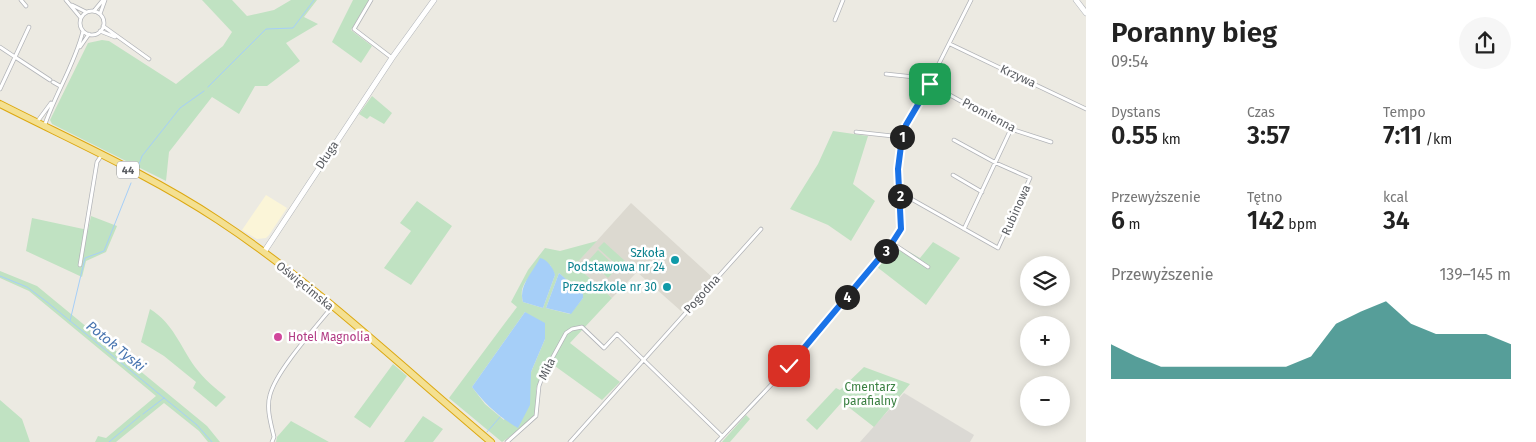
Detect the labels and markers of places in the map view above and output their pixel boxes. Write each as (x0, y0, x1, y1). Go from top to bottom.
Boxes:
pin (909, 63, 951, 105)
pin: 1 (890, 124, 914, 150)
pin: 2 (888, 184, 912, 208)
pin: 3 (874, 238, 898, 264)
place label: Szkoła Podstawowa nr 24 (567, 246, 666, 274)
marker: Szkoła Podstawowa nr 24 (669, 254, 681, 266)
place label: Przedszkole nr 30 (562, 280, 657, 294)
marker: Przedszkole nr 30 (661, 281, 673, 293)
pin: 4 (834, 284, 860, 310)
place label: Hotel Magnolia (288, 330, 370, 344)
marker: Hotel Magnolia (272, 331, 284, 343)
pin (768, 345, 810, 387)

